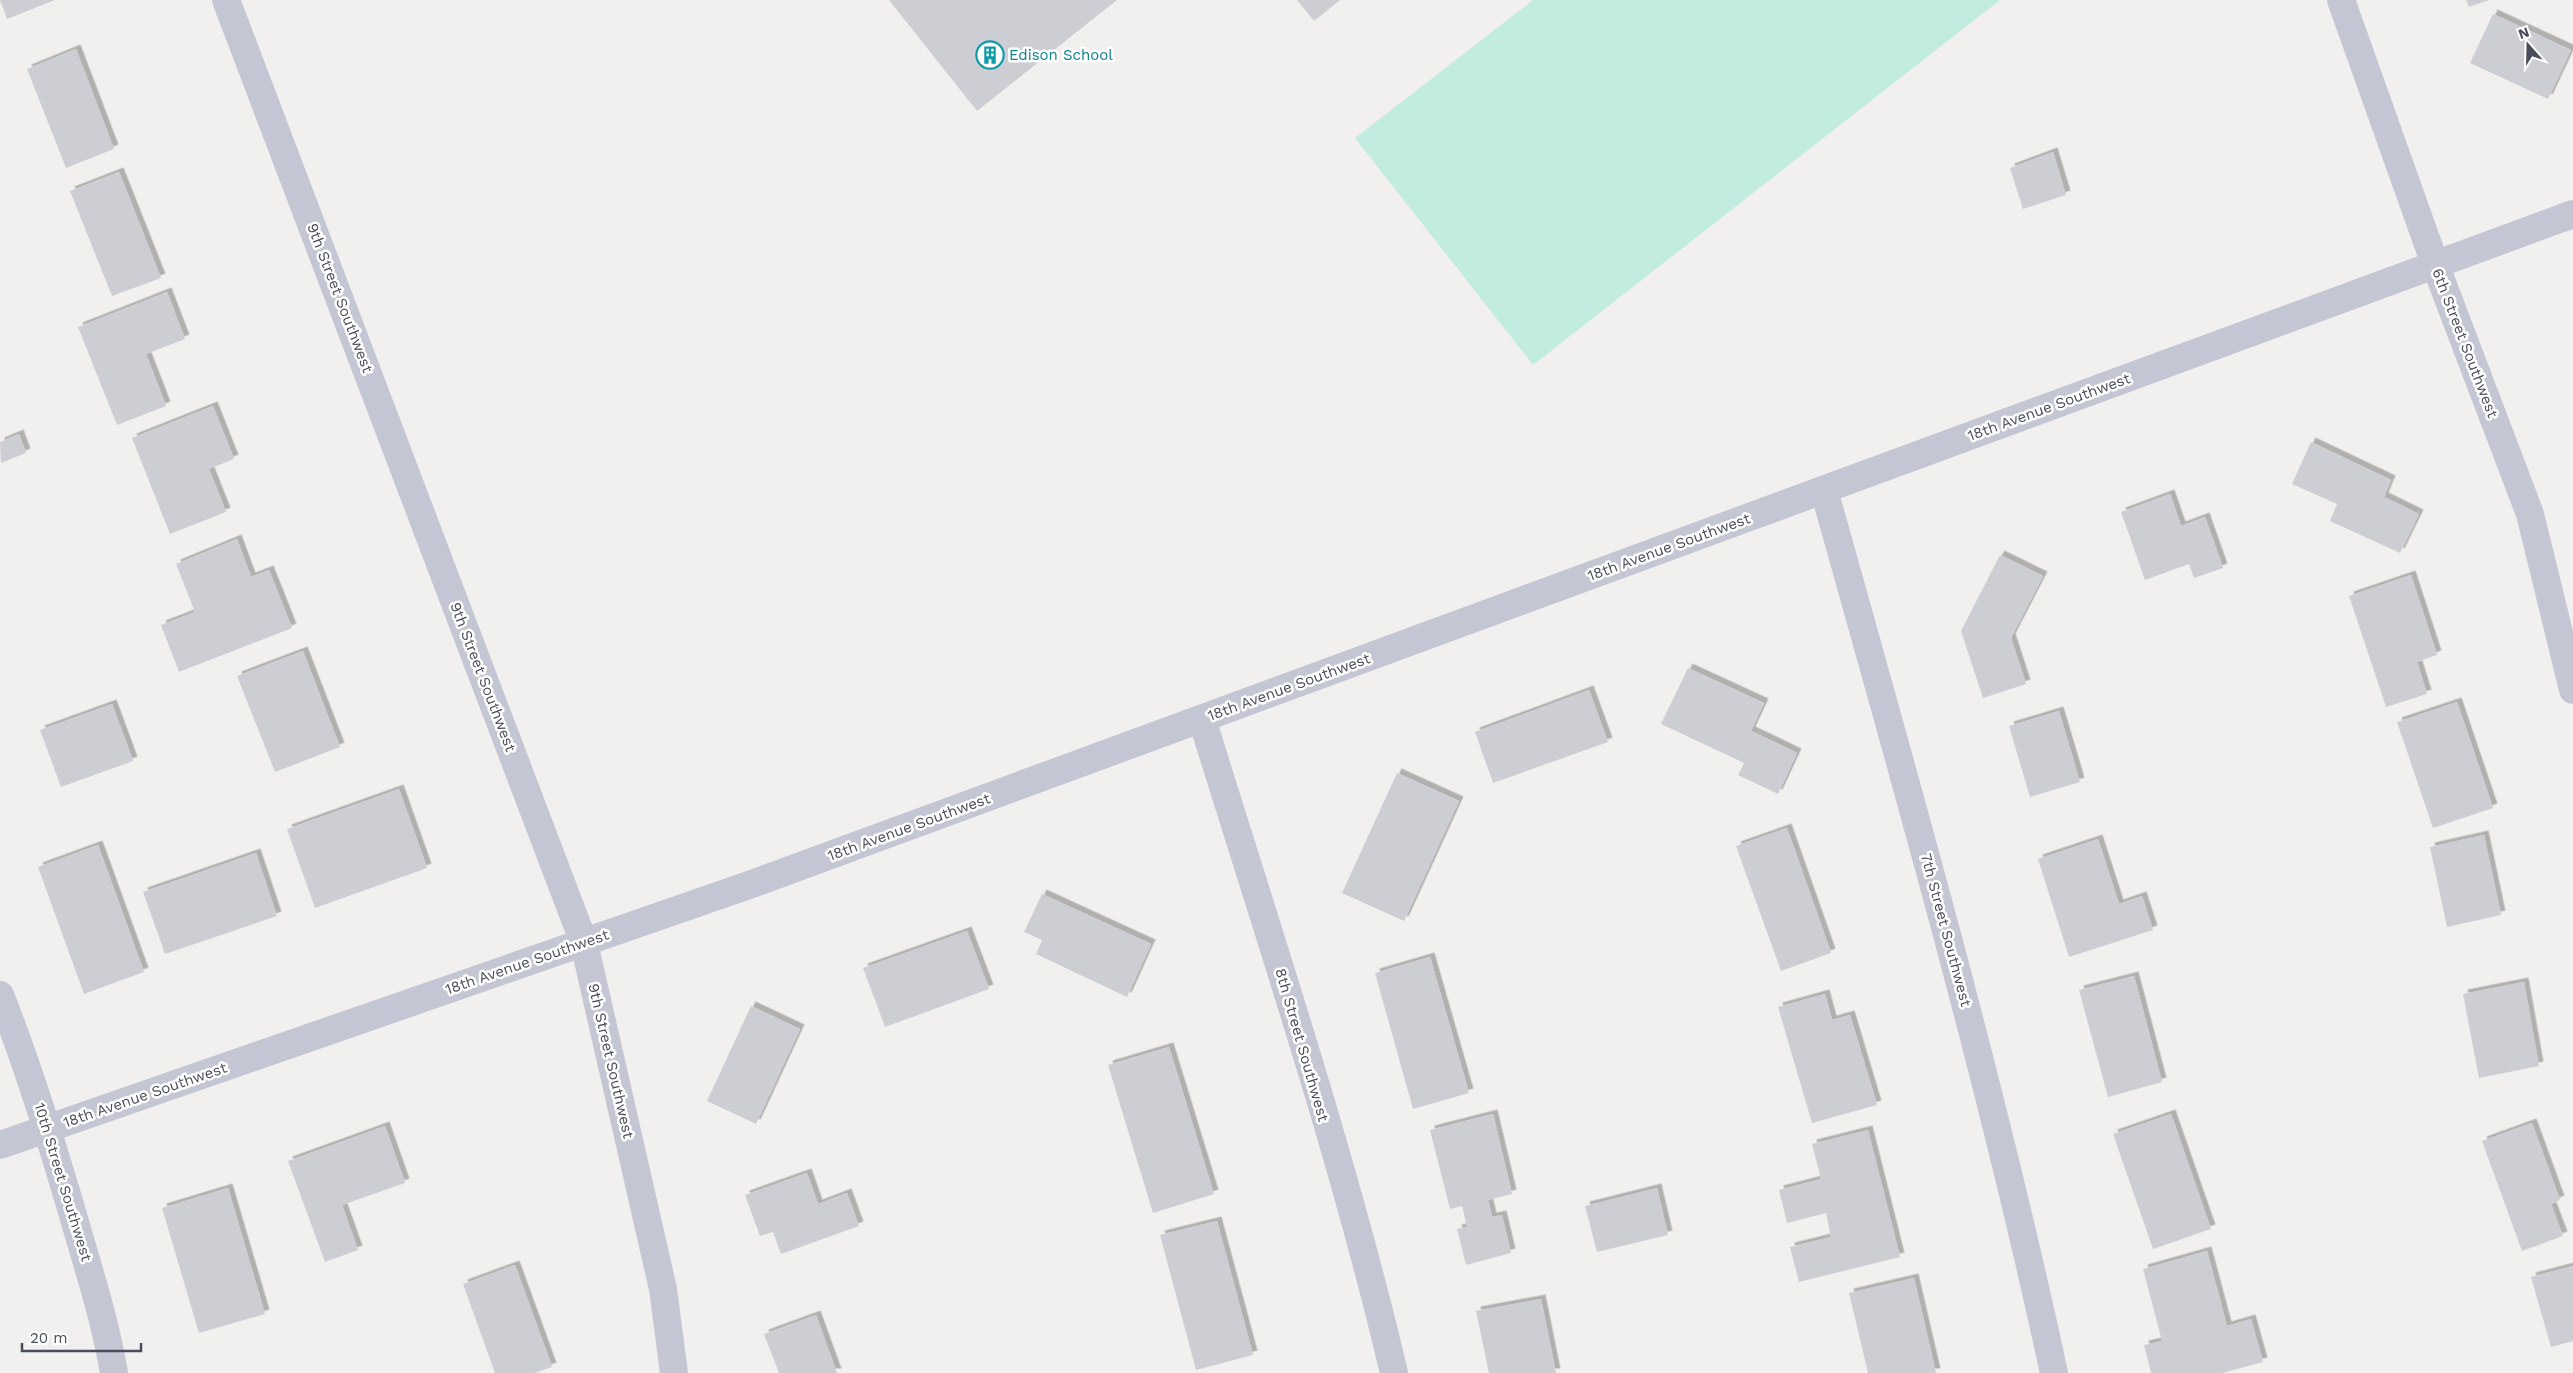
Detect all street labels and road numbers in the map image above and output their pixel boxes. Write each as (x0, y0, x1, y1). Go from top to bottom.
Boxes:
street label: 9th Street Southwest (303, 221, 377, 376)
street label: 6th Street Southwest (2428, 266, 2502, 421)
street label: 18th Avenue Southwest (1965, 369, 2133, 445)
street label: 18th Avenue Southwest (1585, 509, 1753, 585)
street label: 9th Street Southwest (446, 600, 520, 755)
street label: 18th Avenue Southwest (1205, 649, 1373, 725)
street label: 18th Avenue Southwest (825, 789, 993, 865)
street label: 7th Street Southwest (1917, 851, 1975, 1009)
street label: 18th Avenue Southwest (443, 925, 612, 998)
street label: 8th Street Southwest (1271, 966, 1333, 1124)
street label: 9th Street Southwest (584, 982, 638, 1141)
street label: 18th Avenue Southwest (61, 1058, 230, 1131)
street label: 10th Street Southwest (30, 1101, 96, 1264)

